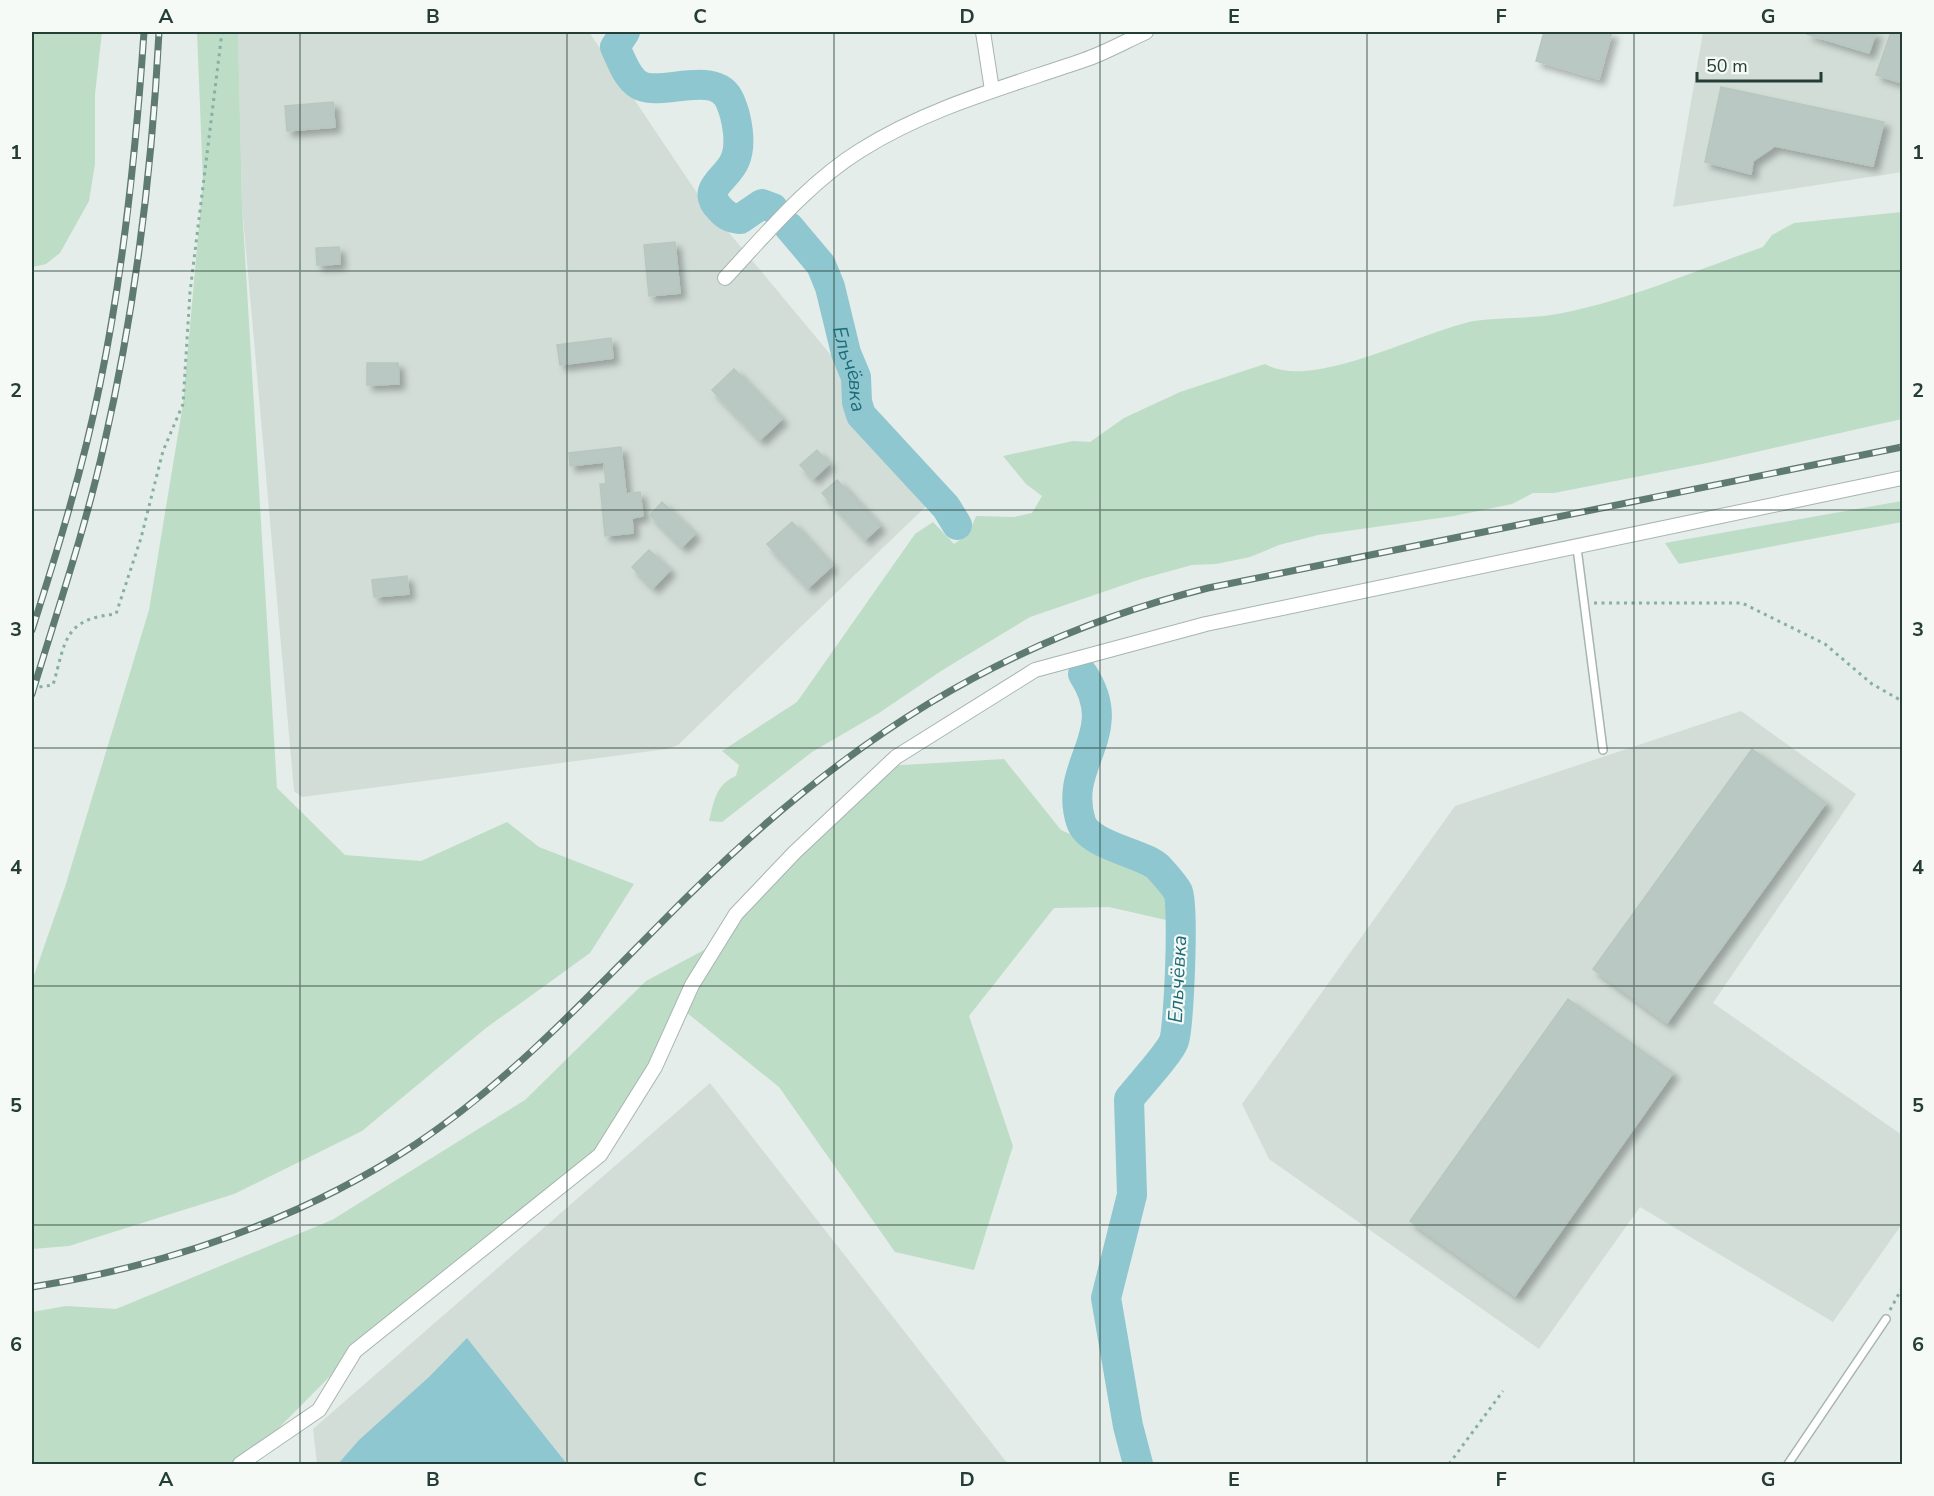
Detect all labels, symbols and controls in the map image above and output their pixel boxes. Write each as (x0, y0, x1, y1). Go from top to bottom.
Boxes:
text: A (159, 3, 174, 30)
text: B (426, 3, 440, 30)
text: C (693, 3, 707, 30)
text: D (959, 3, 975, 30)
text: E (1228, 3, 1240, 30)
text: F (1495, 3, 1507, 30)
text: G (1761, 3, 1775, 30)
scale bar (1697, 45, 1822, 83)
text: 50 m (1706, 54, 1748, 78)
text: 1 (10, 139, 22, 166)
text: 1 (1912, 139, 1924, 166)
water label: Ельчёвка (826, 323, 872, 415)
text: 2 (10, 377, 22, 404)
text: 2 (1912, 377, 1924, 404)
text: 3 (10, 616, 22, 643)
text: 3 (1912, 616, 1924, 643)
text: 4 (10, 854, 22, 881)
text: 4 (1912, 854, 1924, 881)
water label: Ельчёвка (1162, 934, 1193, 1024)
text: 5 (10, 1092, 22, 1119)
text: 5 (1912, 1092, 1924, 1119)
text: 6 (10, 1331, 22, 1358)
text: 6 (1912, 1331, 1924, 1358)
text: A (159, 1466, 174, 1493)
text: B (426, 1466, 440, 1493)
text: C (693, 1466, 707, 1493)
text: D (959, 1466, 975, 1493)
text: E (1228, 1466, 1240, 1493)
text: F (1495, 1466, 1507, 1493)
text: G (1761, 1466, 1775, 1493)

